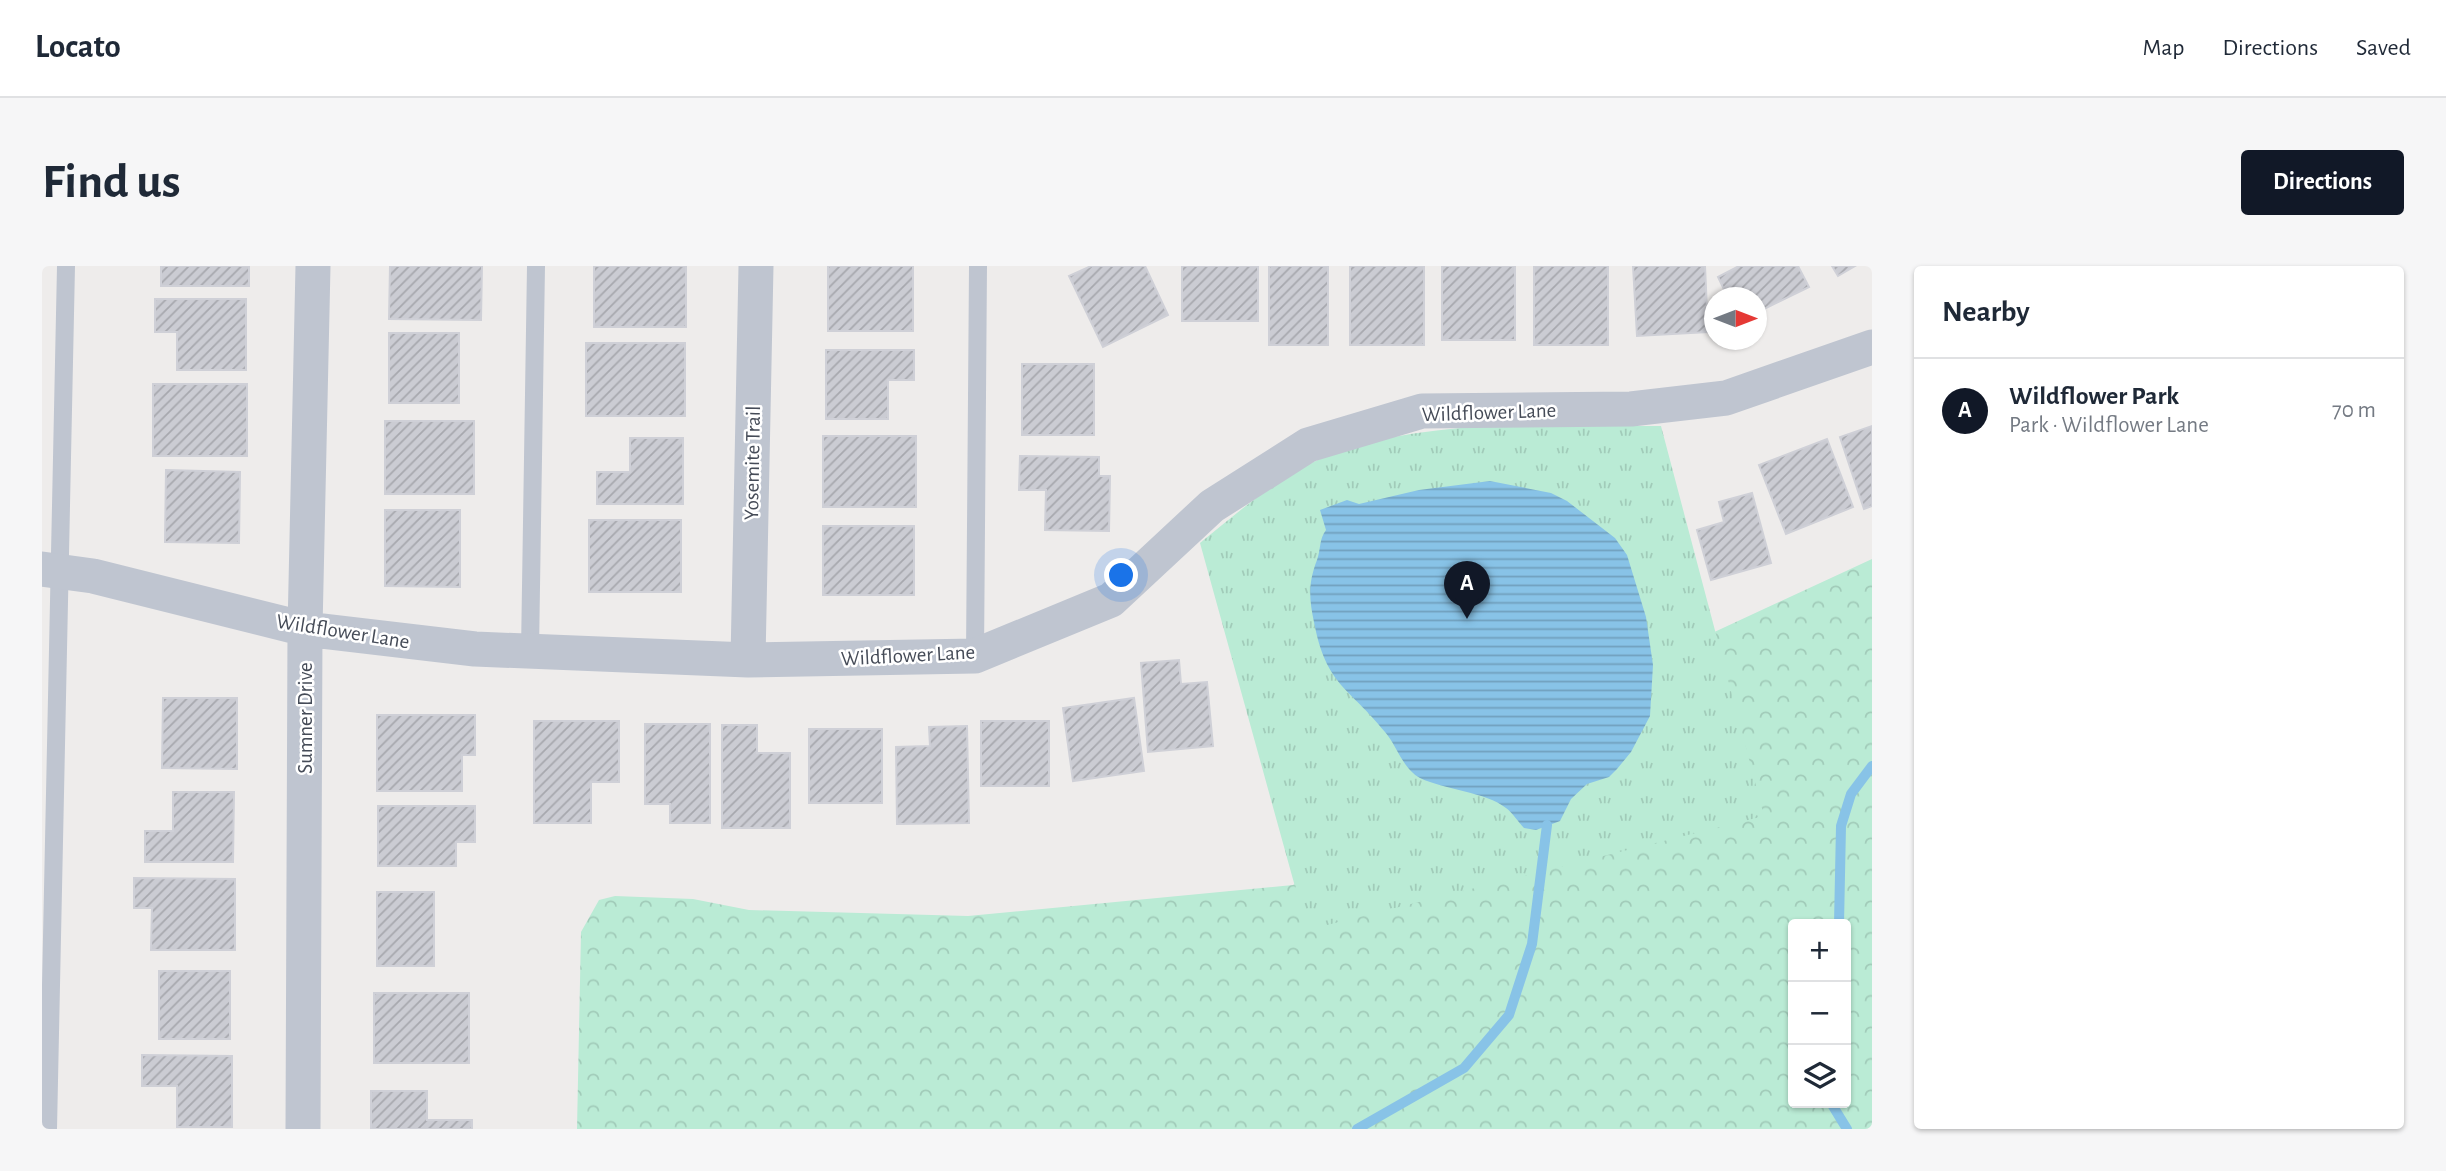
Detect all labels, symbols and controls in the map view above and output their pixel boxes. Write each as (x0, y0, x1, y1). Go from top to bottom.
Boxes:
text: Locato (35, 31, 121, 64)
text: Map (2142, 36, 2184, 60)
text: Directions (2222, 36, 2318, 60)
text: Saved (2356, 36, 2411, 60)
button: Directions (2241, 150, 2404, 215)
text: Find us (42, 158, 181, 207)
north arrow (1704, 287, 1767, 350)
text: Nearby (1942, 297, 2030, 327)
text: Wildflower Park (2009, 383, 2179, 409)
text: A (1958, 399, 1972, 422)
text: 70 m (2332, 399, 2376, 422)
street label: Wildflower Lane (1421, 400, 1557, 425)
street label: Yosemite Trail (741, 406, 764, 520)
text: Park · Wildflower Lane (2009, 414, 2209, 437)
your location (1104, 558, 1138, 592)
pin: A (1444, 561, 1490, 619)
street label: Wildflower Lane (275, 611, 411, 652)
street label: Wildflower Lane (840, 641, 976, 670)
street label: Sumner Drive (295, 662, 316, 774)
map controls (1788, 919, 1851, 1108)
button: + (1788, 919, 1851, 982)
button: − (1788, 982, 1851, 1045)
button: layers (1788, 1045, 1851, 1108)

